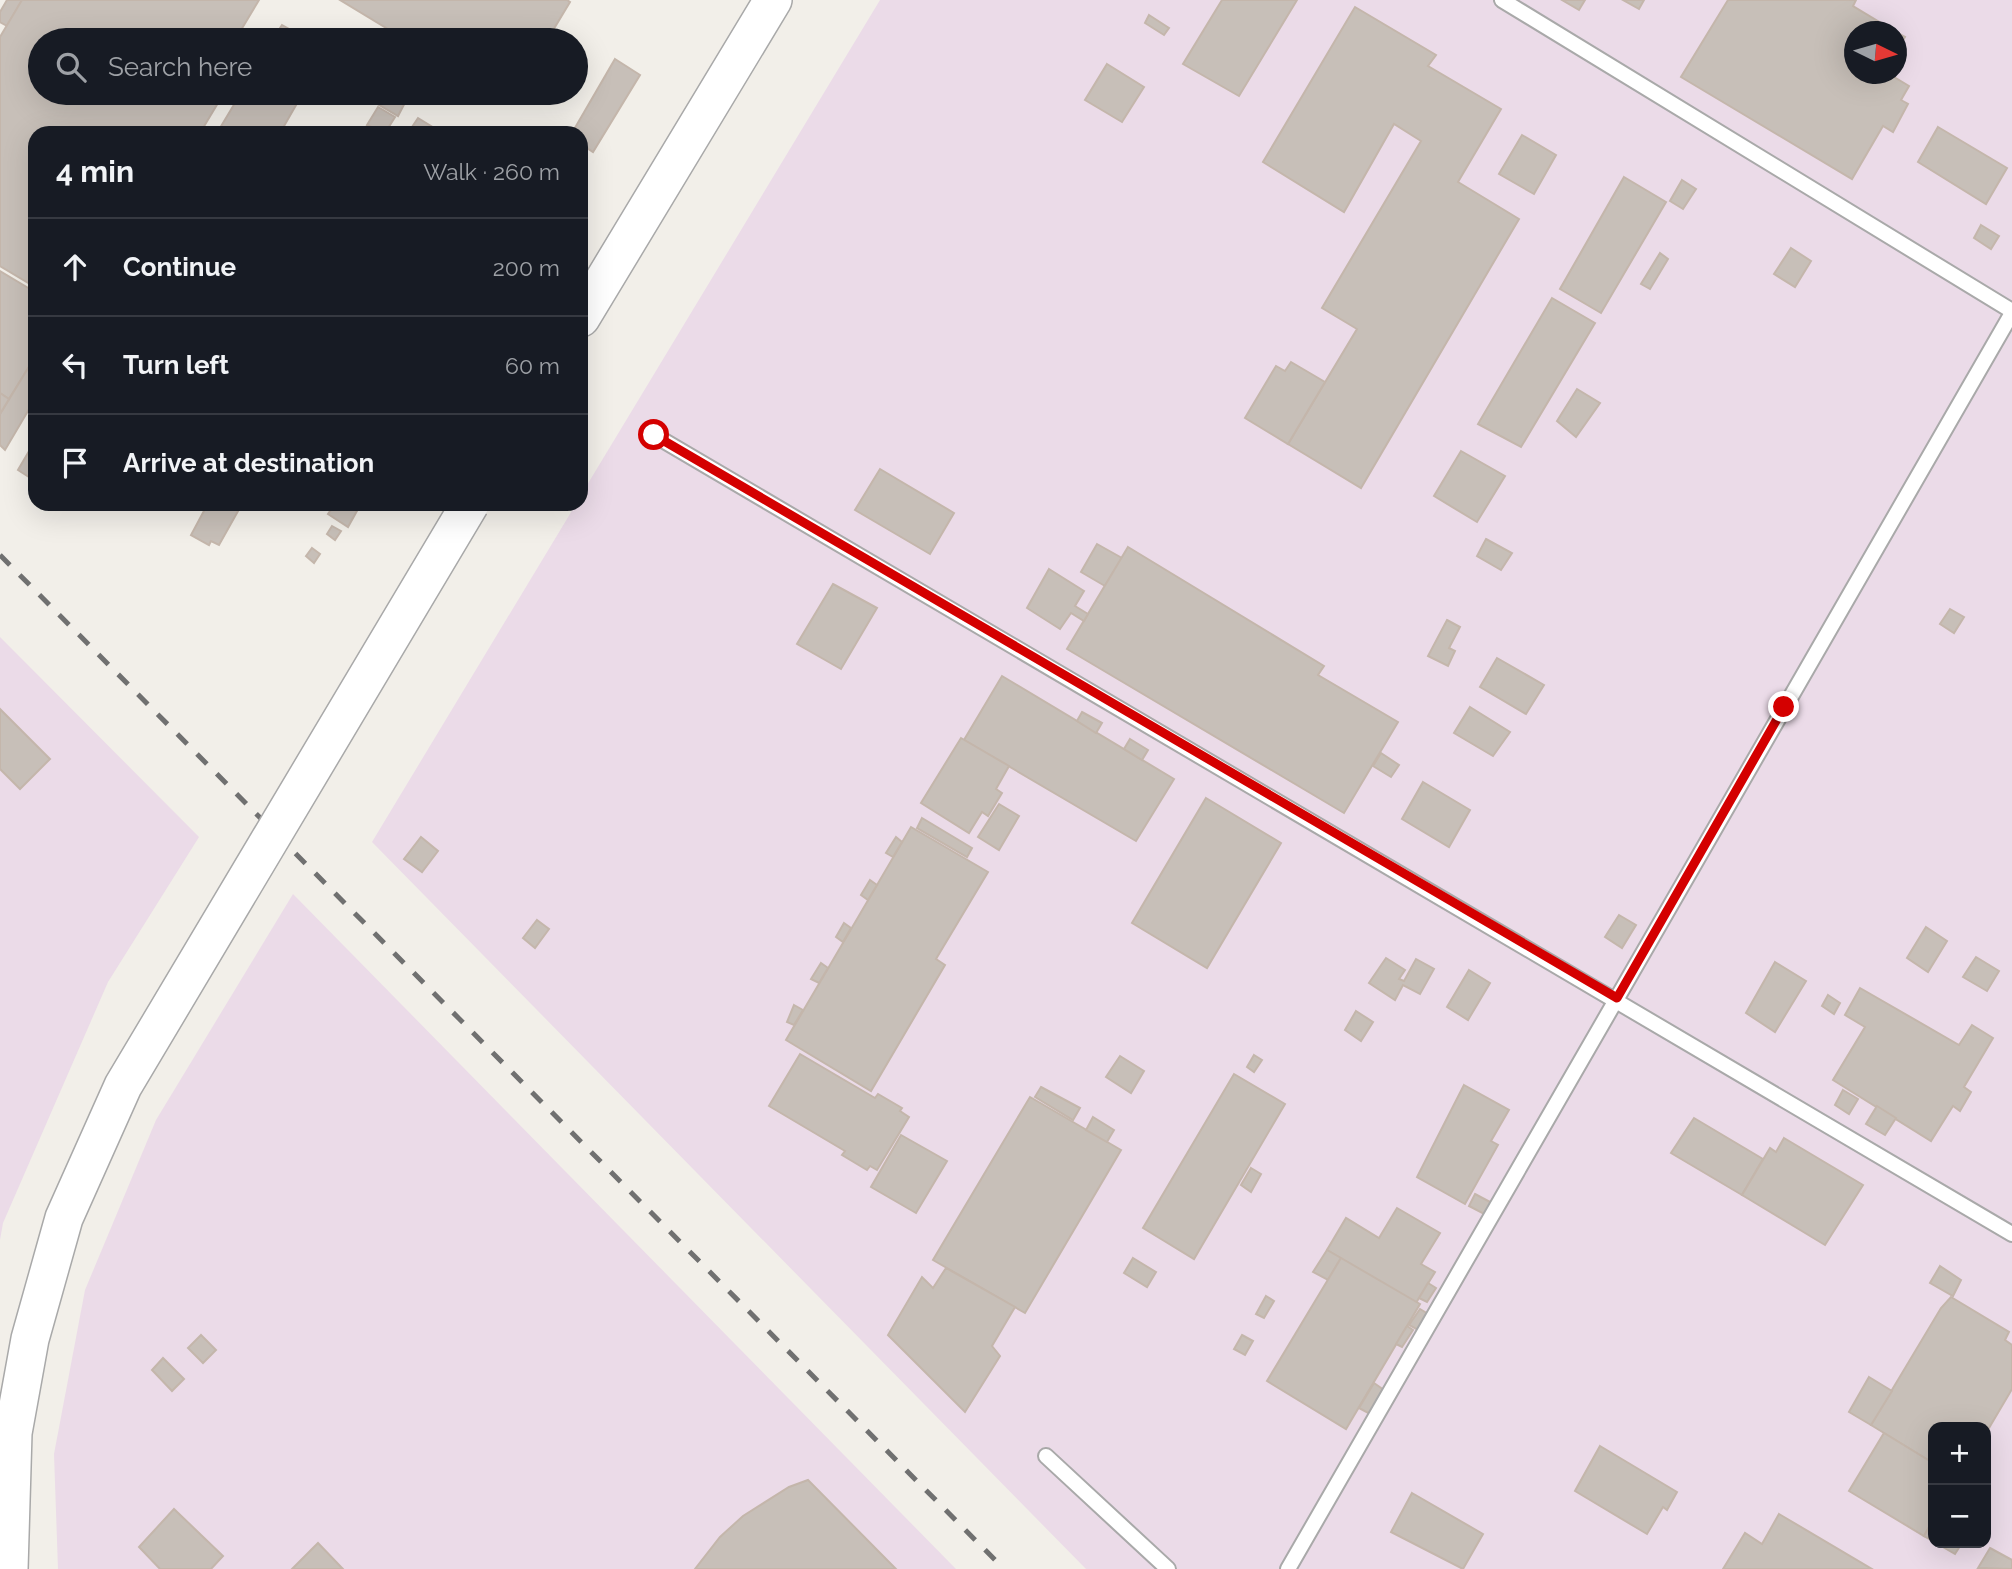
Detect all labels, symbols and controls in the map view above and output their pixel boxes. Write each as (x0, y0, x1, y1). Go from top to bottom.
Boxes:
north arrow (1844, 21, 1907, 84)
search box (28, 28, 588, 105)
icon: search (52, 48, 90, 86)
text: Search here (108, 52, 252, 82)
text: 4 min (56, 154, 134, 189)
text: Walk · 260 m (423, 158, 560, 185)
icon: ahead (56, 248, 94, 286)
text: Continue (123, 252, 236, 282)
text: 200 m (493, 254, 560, 281)
icon: left (56, 346, 94, 384)
text: Turn left (123, 350, 229, 380)
text: 60 m (505, 352, 560, 379)
route start (638, 419, 669, 450)
icon: arrive (56, 444, 94, 482)
text: Arrive at destination (123, 448, 374, 478)
route end (1768, 691, 1799, 722)
map controls (1928, 1422, 1991, 1548)
button: + (1928, 1422, 1991, 1485)
button: − (1928, 1485, 1991, 1548)

